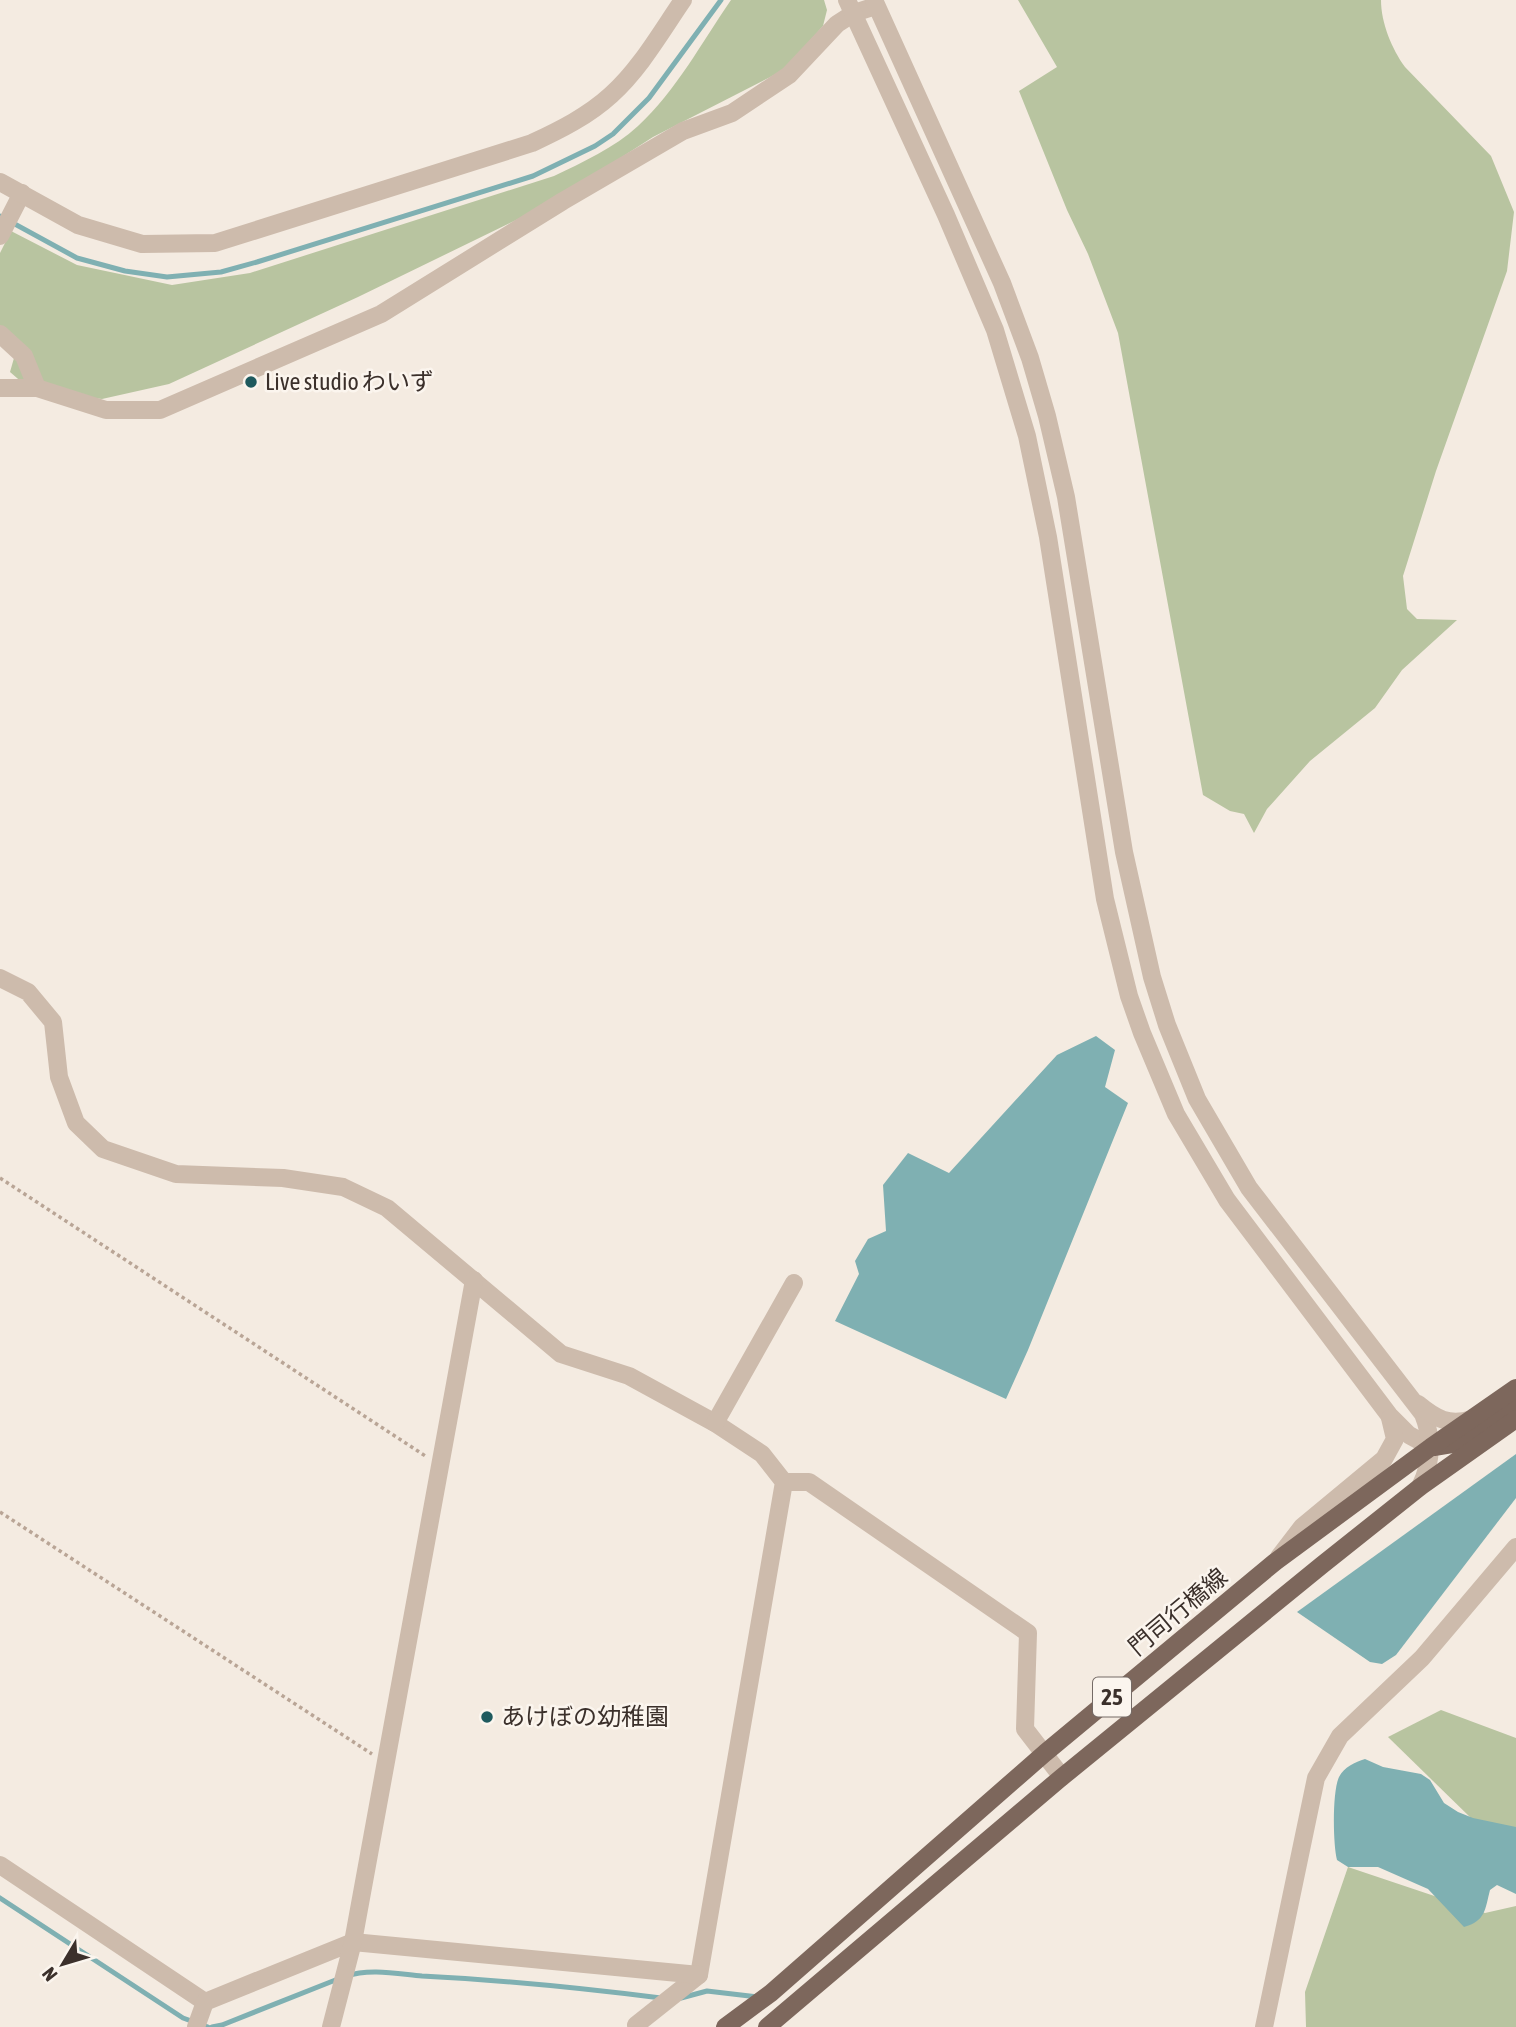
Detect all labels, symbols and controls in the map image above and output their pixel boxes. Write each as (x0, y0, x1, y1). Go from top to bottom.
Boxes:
place label: Live studio わいず (265, 368, 434, 395)
marker: Live studio わいず (243, 374, 259, 390)
street label: 門司行橋線 (1123, 1563, 1232, 1661)
road number: 25 (1093, 1678, 1131, 1716)
place label: あけぼの幼稚園 (501, 1703, 669, 1730)
marker: あけぼの幼稚園 (479, 1709, 495, 1725)
north arrow (28, 1929, 98, 1999)
text: N (37, 1963, 62, 1986)

